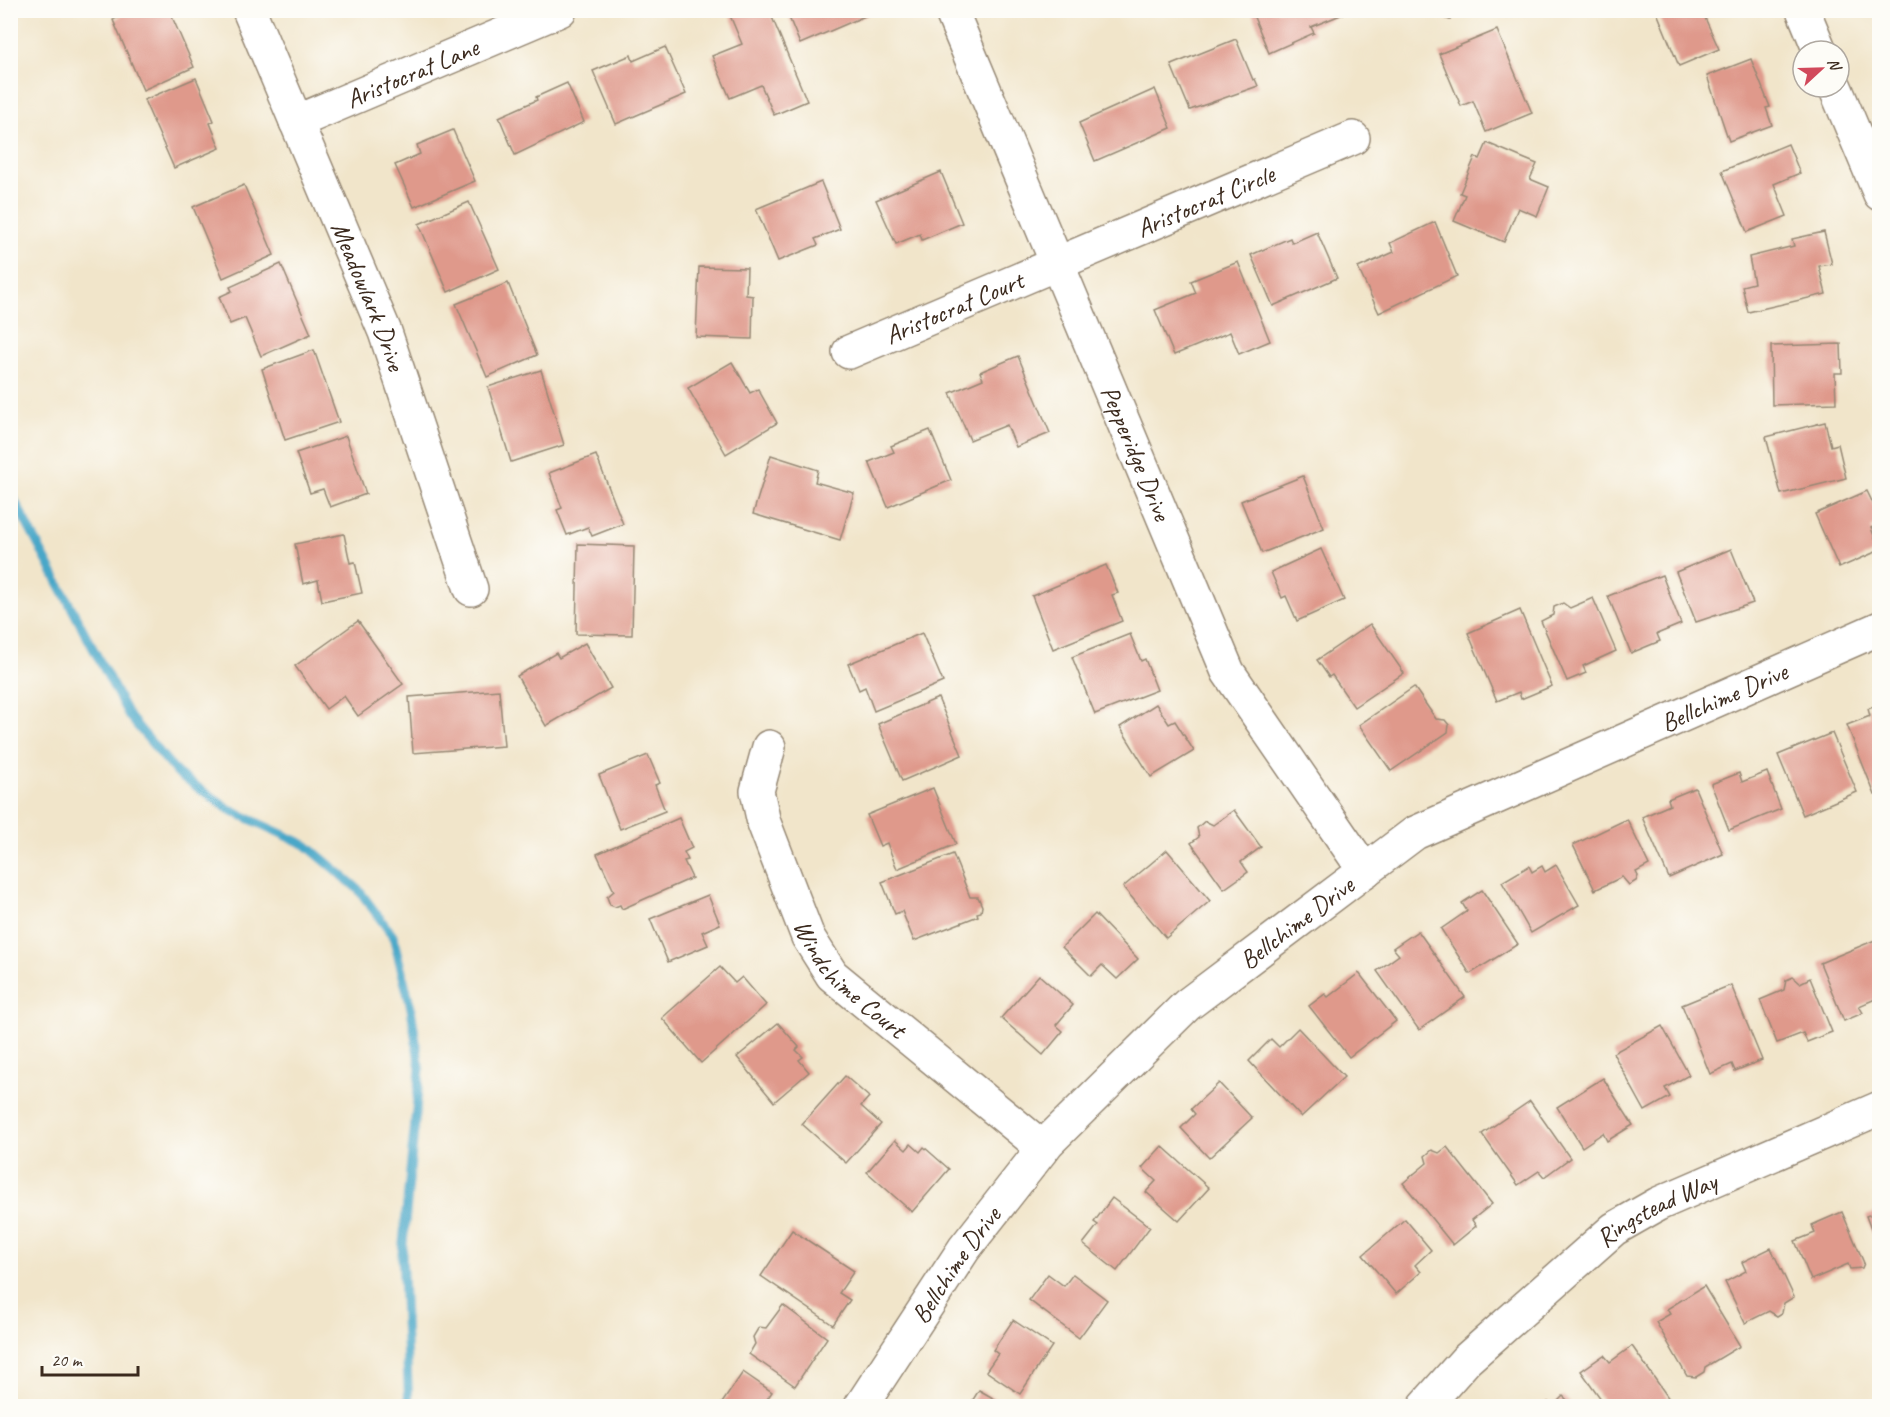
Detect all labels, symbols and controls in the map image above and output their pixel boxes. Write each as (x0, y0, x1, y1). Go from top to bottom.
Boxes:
street label: Aristocrat Lane (341, 30, 485, 116)
north arrow (1791, 39, 1851, 99)
text: N (1823, 55, 1846, 75)
street label: Aristocrat Circle (1132, 157, 1281, 245)
street label: Meadowlark Drive (323, 217, 413, 376)
street label: Aristocrat Court (880, 263, 1030, 352)
street label: Pepperidge Drive (1093, 381, 1179, 527)
street label: Bellchime Drive (1656, 654, 1794, 740)
street label: Bellchime Drive (1233, 868, 1362, 977)
street label: Windchime Court (786, 915, 914, 1047)
street label: Ringstead Way (1589, 1164, 1724, 1254)
street label: Bellchime Drive (904, 1199, 1009, 1330)
scale bar (42, 1339, 138, 1377)
text: 20 m (51, 1349, 84, 1371)

